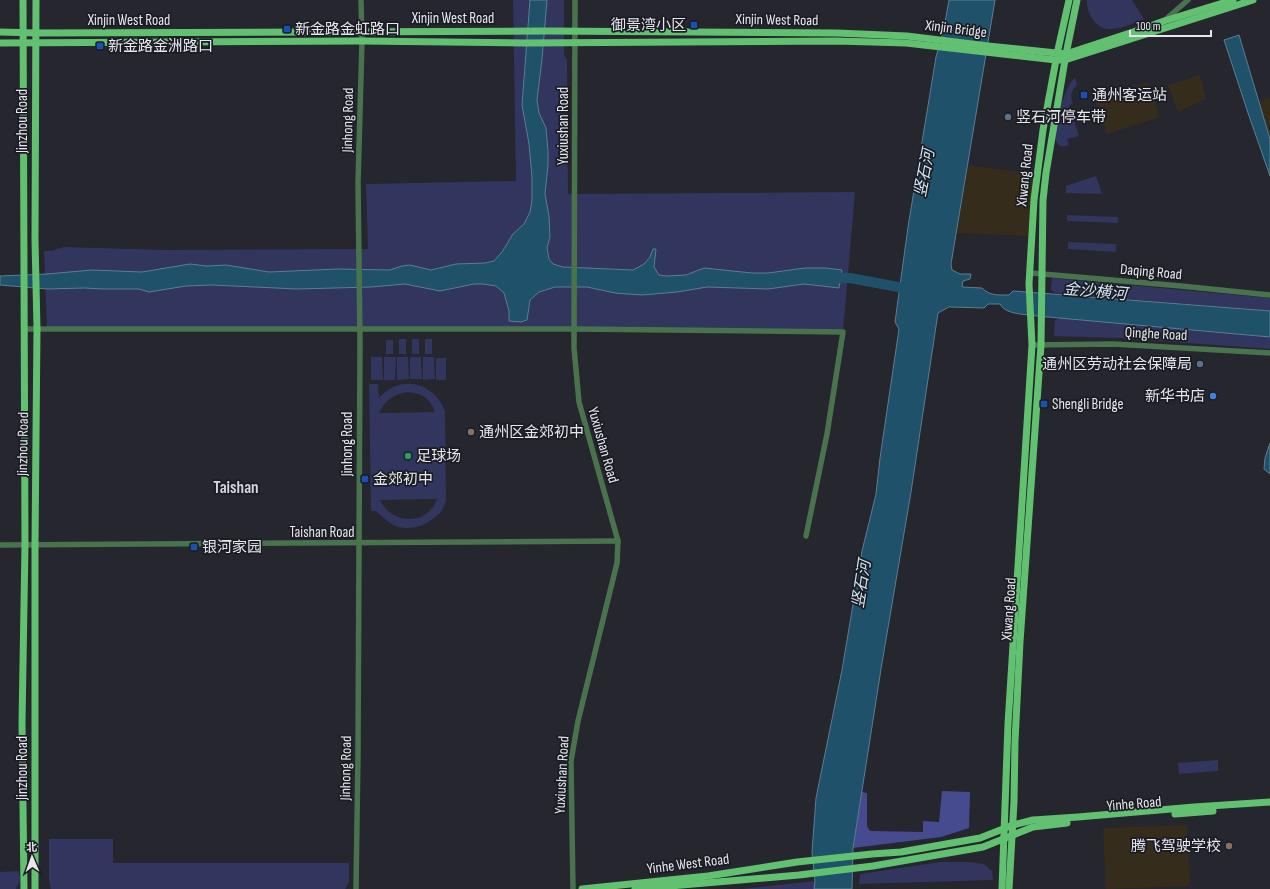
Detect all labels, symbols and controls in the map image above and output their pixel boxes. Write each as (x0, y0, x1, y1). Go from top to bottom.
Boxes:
street label: Xinjin West Road (411, 9, 494, 28)
street label: Xinjin West Road (734, 10, 819, 30)
street label: Xinjin West Road (87, 11, 170, 30)
scale bar (1130, 12, 1211, 38)
place label: 御景湾小区 (611, 16, 686, 35)
street label: Xinjin Bridge (923, 16, 988, 42)
text: 100 m (1136, 19, 1161, 34)
place label: 新金路金虹路口 (295, 20, 400, 39)
marker: 御景湾小区 (689, 20, 699, 30)
marker: 新金路金虹路口 (282, 24, 292, 34)
place label: 新金路金洲路口 (108, 37, 213, 56)
marker: 新金路金洲路口 (95, 41, 105, 51)
place label: 通州客运站 (1092, 86, 1167, 105)
street label: Jinhong Road (338, 87, 358, 154)
street label: Yuxiushan Road (554, 87, 573, 165)
street label: Jinzhou Road (13, 89, 32, 154)
marker: 通州客运站 (1079, 90, 1089, 100)
place label: 竖石河停车带 (1016, 108, 1106, 127)
marker: 竖石河停车带 (1003, 112, 1013, 122)
street label: Xiwang Road (1012, 143, 1038, 208)
water label: 竖石河 (911, 145, 939, 198)
street label: Daqing Road (1119, 260, 1183, 284)
water label: 金沙横河 (1062, 280, 1131, 305)
street label: Qinghe Road (1124, 323, 1188, 345)
place label: 通州区劳动社会保障局 (1042, 355, 1192, 374)
marker: 通州区劳动社会保障局 (1195, 359, 1205, 369)
place label: 新华书店 (1145, 387, 1205, 406)
marker: 新华书店 (1208, 391, 1218, 401)
place label: Shengli Bridge (1052, 395, 1124, 414)
marker: Shengli Bridge (1039, 399, 1049, 409)
street label: Yuxiushan Road (583, 405, 623, 485)
street label: Jinzhou Road (13, 412, 33, 477)
street label: Jinhong Road (338, 412, 357, 477)
place label: 通州区金郊初中 (479, 423, 584, 442)
marker: 通州区金郊初中 (466, 427, 476, 437)
place label: 足球场 (416, 447, 461, 466)
marker: 足球场 (403, 451, 413, 461)
place label: 金郊初中 (373, 470, 433, 489)
marker: 金郊初中 (360, 474, 370, 484)
district label: Taishan (213, 478, 259, 498)
street label: Taishan Road (289, 523, 355, 542)
place label: 银河家园 (202, 538, 262, 557)
marker: 银河家园 (189, 542, 199, 552)
water label: 竖石河 (849, 556, 876, 609)
street label: Xiwang Road (997, 577, 1021, 642)
street label: Jinhong Road (336, 735, 356, 802)
street label: Jinzhou Road (13, 736, 32, 801)
street label: Yuxiushan Road (550, 736, 574, 814)
street label: Yinhe Road (1106, 792, 1162, 816)
north arrow (12, 837, 52, 877)
place label: 腾飞驾驶学校 (1131, 837, 1221, 856)
text: 北 (26, 841, 37, 854)
marker: 腾飞驾驶学校 (1224, 841, 1234, 851)
street label: Yinhe West Road (646, 850, 730, 878)

